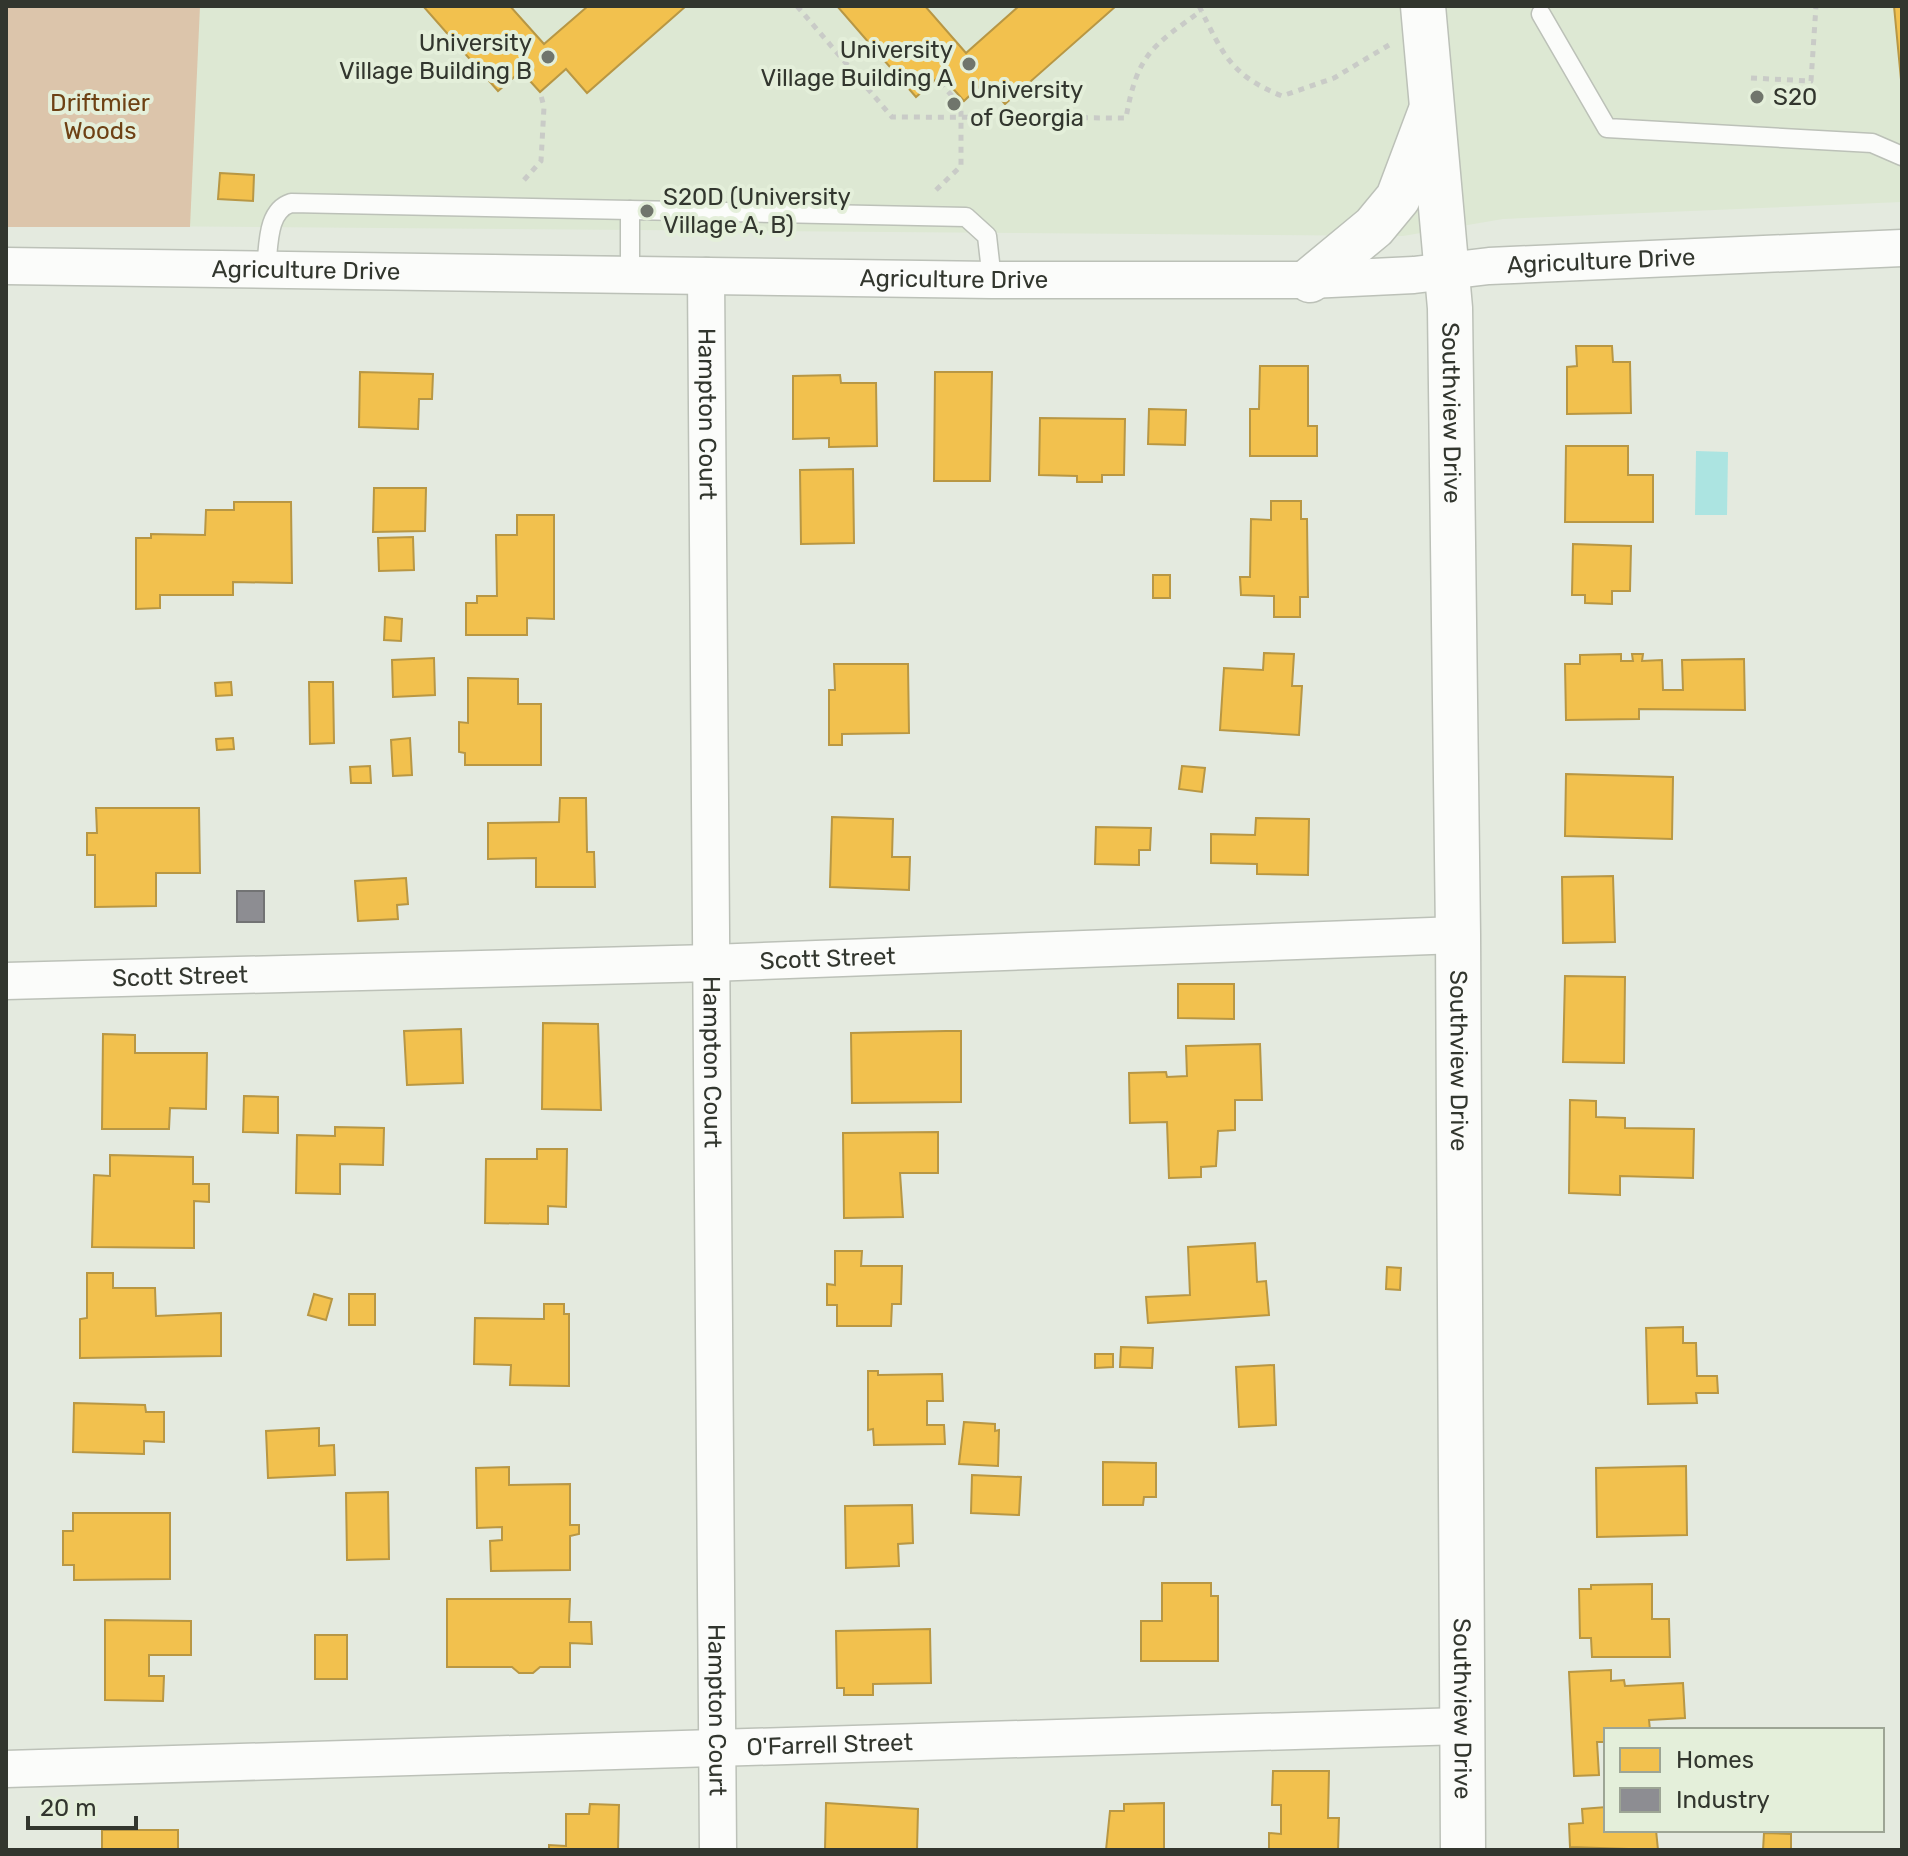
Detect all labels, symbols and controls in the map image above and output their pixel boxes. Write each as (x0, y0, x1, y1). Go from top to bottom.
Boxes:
place label: University Village Building B (339, 29, 532, 85)
place label: University Village Building A (761, 36, 953, 92)
marker: University Village Building B (539, 48, 557, 66)
marker: University Village Building A (960, 55, 978, 73)
place label: University of Georgia (970, 76, 1084, 132)
place label: S20 (1773, 83, 1817, 111)
marker: S20 (1748, 88, 1766, 106)
park label: Driftmier Woods (50, 89, 150, 145)
marker: University of Georgia (945, 95, 963, 113)
place label: S20D (University Village A, B) (663, 183, 851, 239)
marker: S20D (University Village A, B) (638, 202, 656, 220)
street label: Agriculture Drive (1506, 243, 1696, 279)
street label: Agriculture Drive (211, 255, 400, 286)
street label: Agriculture Drive (859, 264, 1048, 294)
street label: Southview Drive (1436, 322, 1466, 504)
street label: Hampton Court (692, 328, 722, 500)
street label: Scott Street (759, 942, 896, 975)
street label: Scott Street (112, 961, 248, 992)
street label: Southview Drive (1444, 970, 1473, 1152)
street label: Hampton Court (697, 976, 727, 1148)
street label: Southview Drive (1448, 1618, 1477, 1800)
street label: Hampton Court (702, 1624, 732, 1796)
street label: O'Farrell Street (746, 1728, 913, 1761)
legend (1604, 1728, 1884, 1832)
text: Homes (1676, 1746, 1754, 1774)
scale bar (28, 1780, 136, 1830)
text: Industry (1676, 1786, 1770, 1814)
text: 20 m (40, 1794, 97, 1822)

